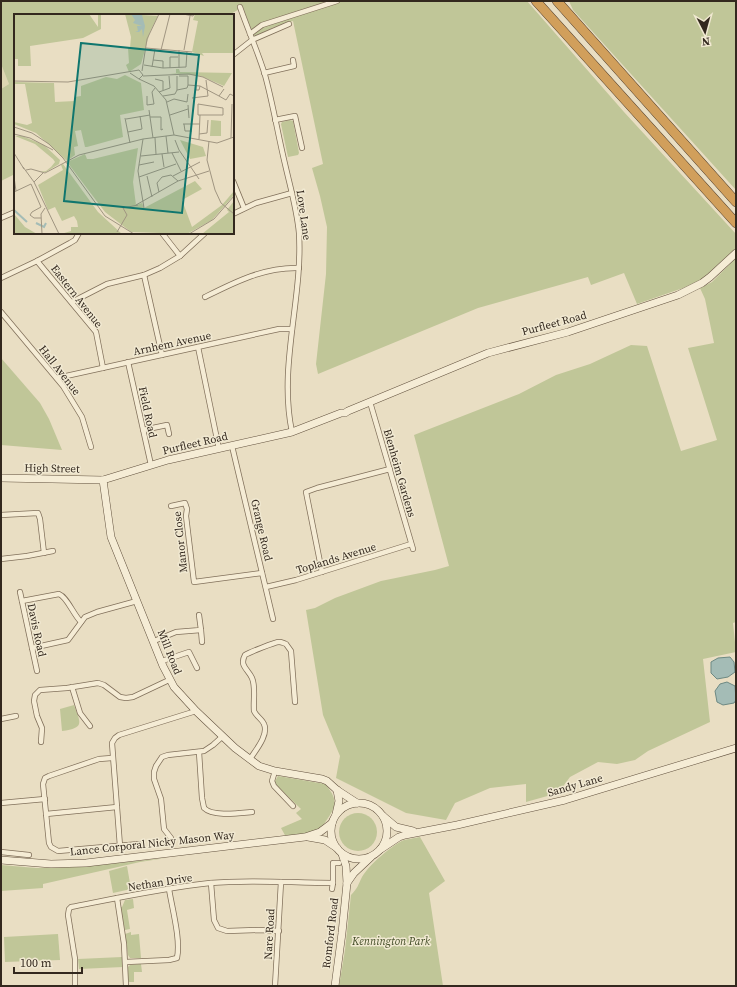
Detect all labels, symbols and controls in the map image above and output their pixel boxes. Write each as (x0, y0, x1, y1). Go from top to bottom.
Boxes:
north arrow (685, 12, 725, 52)
inset map (14, 14, 234, 234)
text: N (701, 34, 711, 49)
street label: Love Lane (293, 189, 314, 241)
street label: Eastern Avenue (47, 262, 106, 331)
street label: Purfleet Road (520, 307, 589, 339)
street label: Arnhem Avenue (132, 328, 213, 359)
street label: Hall Avenue (35, 342, 84, 399)
street label: Field Road (135, 385, 160, 440)
street label: Blenheim Gardens (380, 427, 419, 519)
street label: Purfleet Road (161, 429, 230, 458)
street label: High Street (24, 461, 80, 476)
street label: Grange Road (247, 498, 276, 563)
street label: Manor Close (170, 510, 191, 573)
street label: Toplands Avenue (294, 539, 378, 578)
street label: Davis Road (24, 602, 50, 659)
street label: Mill Road (154, 627, 186, 678)
street label: Sandy Lane (546, 770, 605, 800)
street label: Lance Corporal Nicky Mason Way (69, 827, 235, 860)
street label: Nethan Drive (127, 870, 194, 895)
street label: Romford Road (319, 896, 342, 969)
street label: Nare Road (261, 907, 278, 960)
park label: Kennington Park (351, 934, 431, 949)
scale bar (14, 949, 82, 975)
text: 100 m (20, 955, 52, 971)

